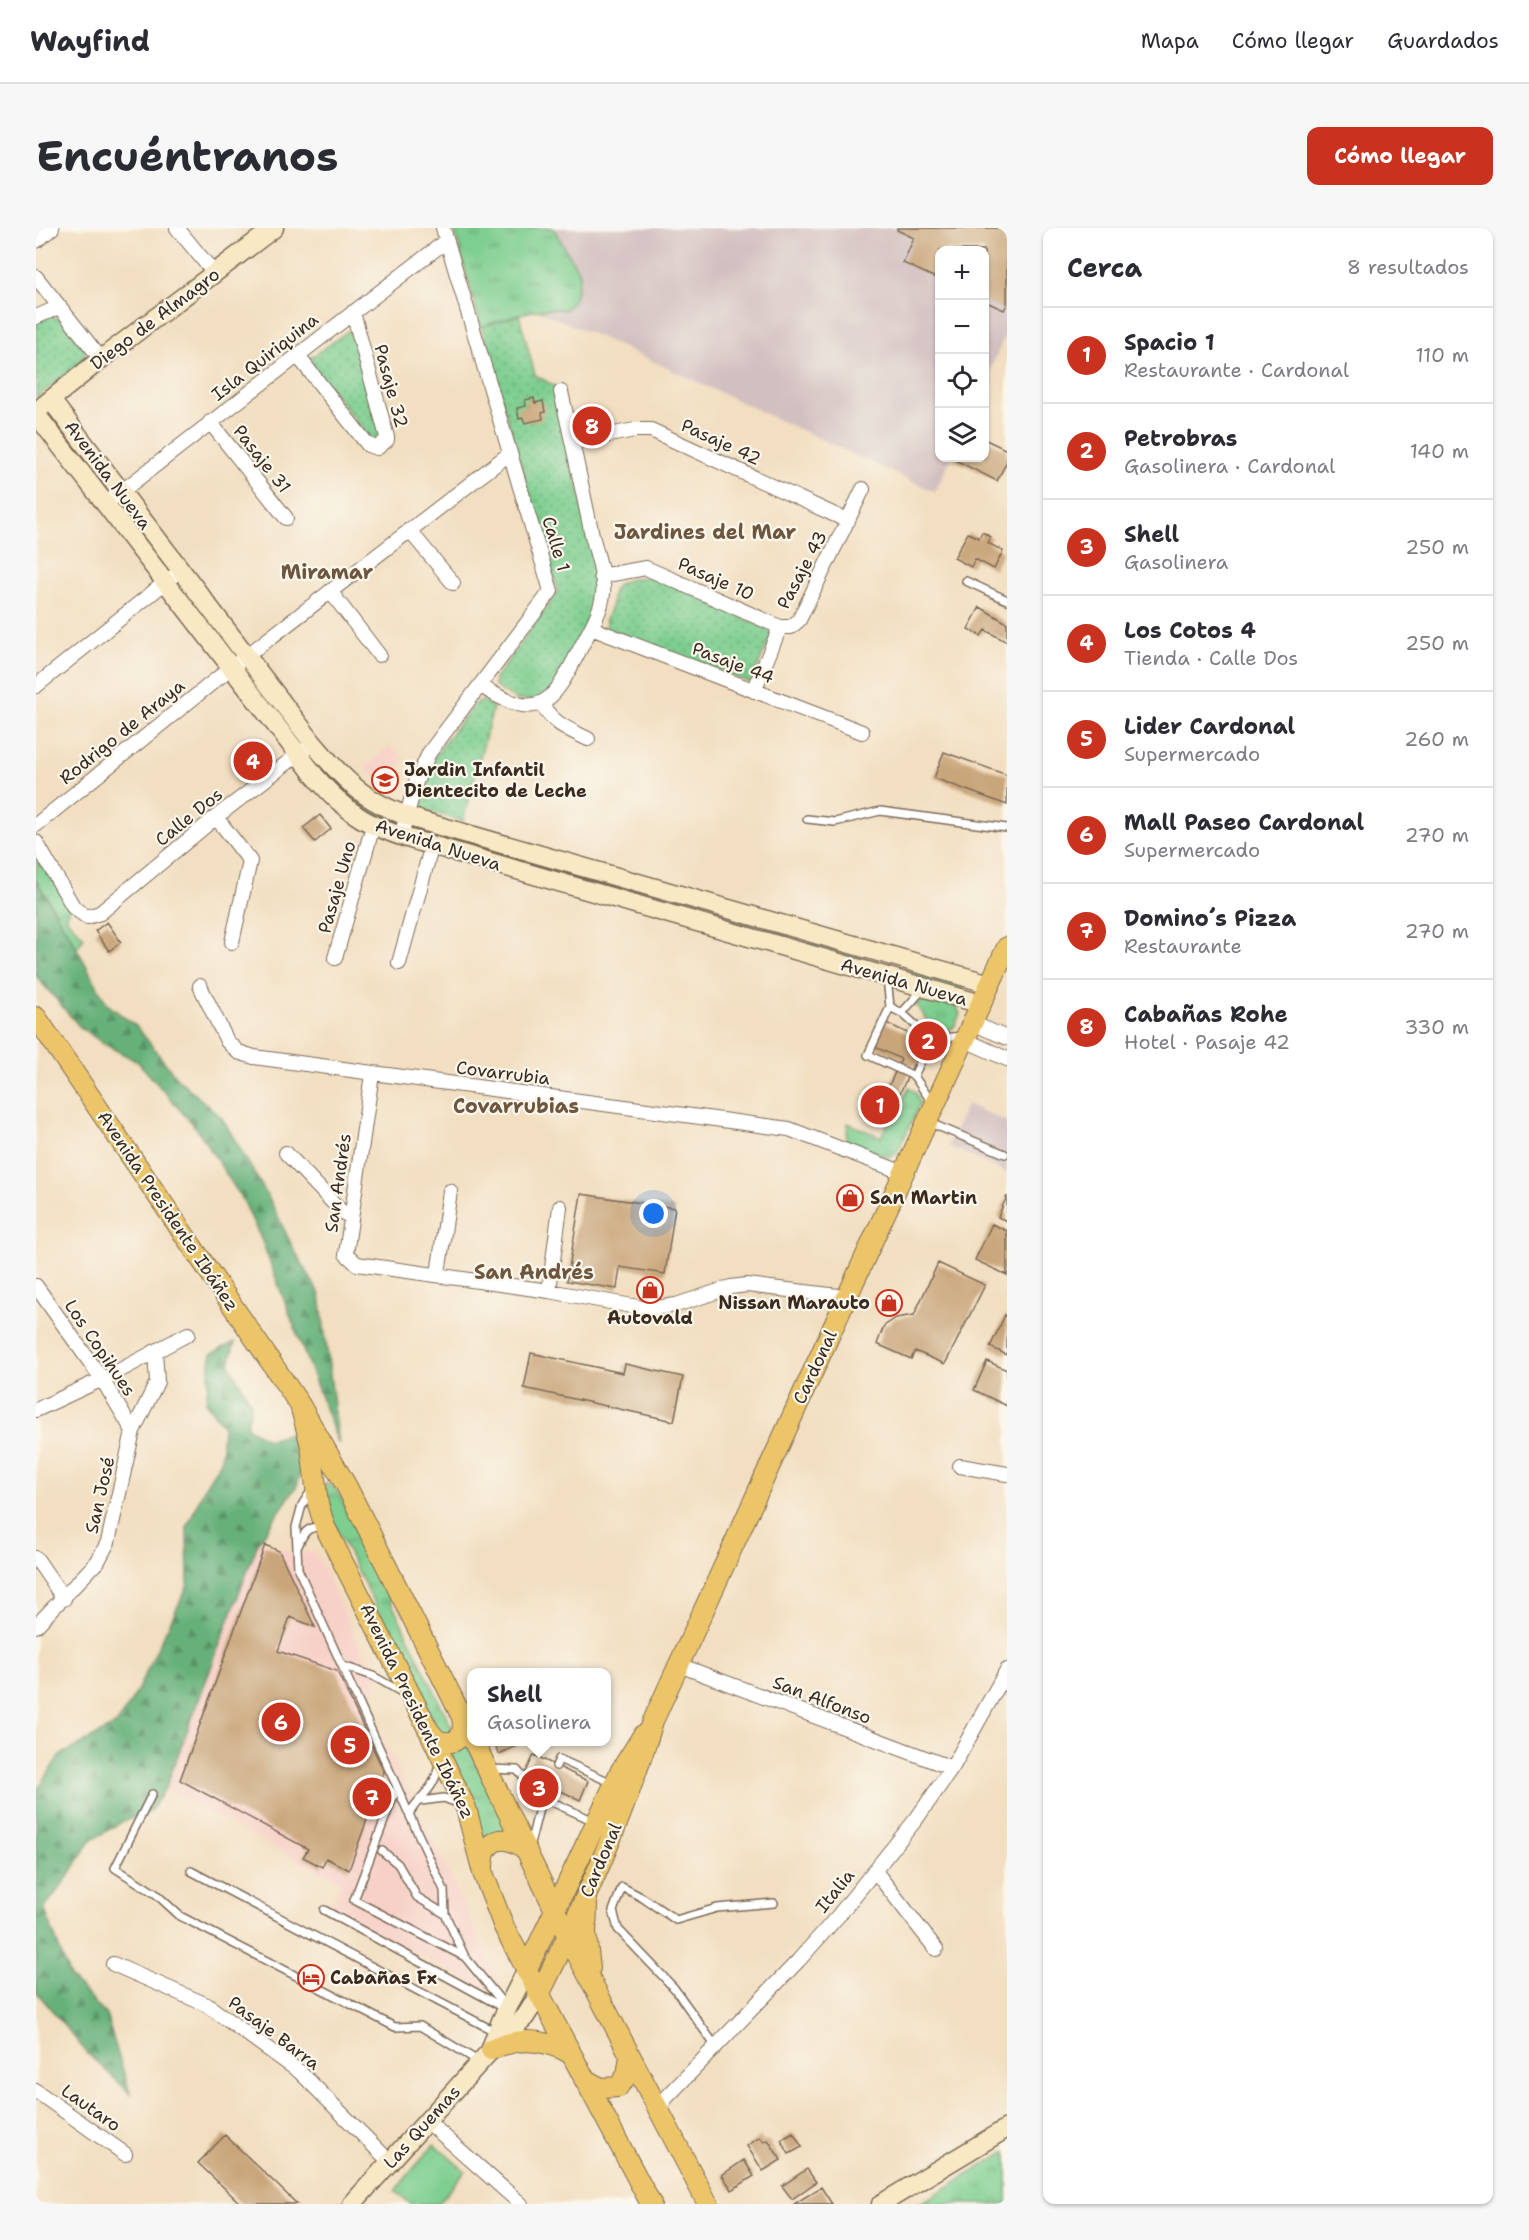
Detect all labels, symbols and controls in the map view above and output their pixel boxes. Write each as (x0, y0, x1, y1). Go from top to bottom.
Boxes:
text: Wayfind (30, 22, 150, 60)
text: Mapa (1141, 27, 1199, 55)
text: Cómo llegar (1232, 27, 1354, 55)
text: Guardados (1387, 27, 1499, 55)
button: Cómo llegar (1307, 127, 1493, 185)
text: Encuéntranos (36, 128, 338, 184)
map controls (935, 246, 989, 462)
button: + (935, 246, 989, 300)
text: Cerca (1067, 250, 1142, 285)
text: 8 resultados (1347, 254, 1469, 280)
street label: Diego de Almagro (85, 262, 225, 376)
button: − (935, 300, 989, 354)
street label: Isla Quiriquina (207, 308, 323, 406)
text: Spacio 1 (1124, 328, 1215, 357)
street label: Pasaje 32 (368, 342, 414, 430)
text: 1 (1082, 342, 1091, 368)
text: 110 m (1415, 342, 1469, 368)
button: locate (935, 354, 989, 408)
text: Restaurante · Cardonal (1124, 357, 1349, 383)
pin: 8 (572, 404, 612, 448)
button: layers (935, 408, 989, 462)
street label: Pasaje 42 (677, 413, 765, 471)
street label: Avenida Nueva (59, 416, 157, 534)
street label: Pasaje 31 (228, 420, 296, 498)
text: Petrobras (1124, 424, 1237, 453)
text: 2 (1080, 438, 1094, 464)
text: 140 m (1410, 438, 1469, 464)
text: Gasolinera · Cardonal (1124, 453, 1335, 479)
street label: Calle 1 (536, 514, 576, 574)
district label: Jardines del Mar (614, 519, 797, 545)
text: Shell (1124, 520, 1179, 549)
street label: Pasaje 43 (771, 527, 833, 613)
text: 3 (1080, 534, 1094, 560)
text: 250 m (1405, 534, 1469, 560)
text: Gasolinera (1124, 549, 1228, 575)
street label: Pasaje 10 (674, 552, 758, 606)
district label: Miramar (281, 559, 373, 585)
text: Los Cotos 4 (1124, 616, 1256, 645)
text: 4 (1080, 630, 1094, 656)
text: 250 m (1405, 630, 1469, 656)
street label: Pasaje 44 (688, 636, 778, 690)
text: Tienda · Calle Dos (1124, 645, 1298, 671)
street label: Rodrigo de Araya (54, 674, 190, 790)
text: Lider Cardonal (1124, 712, 1295, 741)
text: 5 (1080, 726, 1093, 752)
text: 260 m (1404, 726, 1469, 752)
pin: 4 (234, 738, 272, 784)
text: Supermercado (1124, 741, 1260, 767)
place label: Jardin Infantil Dientecito de Leche (404, 758, 587, 803)
school or university icon: Jardin Infantil Dientecito de Leche (370, 765, 400, 795)
street label: Calle Dos (150, 782, 228, 852)
text: Mall Paseo Cardonal (1124, 808, 1364, 837)
street label: Avenida Nueva (372, 813, 504, 877)
text: 6 (1080, 822, 1094, 848)
text: 270 m (1405, 822, 1469, 848)
text: Supermercado (1124, 837, 1260, 863)
street label: Pasaje Uno (312, 838, 362, 936)
text: Domino´s Pizza (1124, 904, 1296, 933)
text: 7 (1080, 918, 1094, 944)
text: 270 m (1405, 918, 1469, 944)
text: Restaurante (1124, 933, 1242, 959)
street label: Avenida Nueva (838, 952, 970, 1012)
text: Cabañas Rohe (1124, 1000, 1288, 1029)
text: 8 (1080, 1014, 1094, 1040)
text: 330 m (1405, 1014, 1469, 1040)
pin: 2 (908, 1018, 948, 1064)
text: Hotel · Pasaje 42 (1124, 1029, 1290, 1055)
street label: Covarrubia (455, 1055, 551, 1091)
pin: 1 (860, 1082, 900, 1128)
district label: Covarrubias (453, 1093, 579, 1119)
street label: Avenida Presidente Ibáñez (92, 1106, 244, 1316)
street label: San Andrés (319, 1132, 357, 1234)
shop icon: San Martin (835, 1183, 865, 1213)
place label: San Martin (870, 1186, 977, 1210)
your location (639, 1199, 668, 1228)
district label: San Andrés (474, 1259, 594, 1285)
shop icon: Autovald (635, 1275, 665, 1305)
shop icon: Nissan Marauto (874, 1288, 904, 1318)
place label: Nissan Marauto (718, 1291, 870, 1315)
street label: Los Copihues (59, 1295, 141, 1401)
place label: Autovald (607, 1306, 693, 1330)
street label: Cardonal (787, 1326, 843, 1408)
street label: San José (80, 1454, 120, 1536)
street label: Avenida Presidente Ibáñez (354, 1599, 480, 1823)
popup (467, 1668, 611, 1746)
street label: San Alfonso (769, 1670, 875, 1730)
text: Shell (487, 1680, 542, 1709)
pin: 6 (262, 1700, 300, 1744)
text: Gasolinera (487, 1709, 591, 1735)
pin: 5 (330, 1722, 370, 1768)
pin: 3 (520, 1766, 558, 1810)
pin: 7 (352, 1774, 392, 1820)
street label: Cardonal (574, 1818, 628, 1901)
street label: Italia (810, 1864, 860, 1918)
hotel icon: Cabañas Fx (296, 1963, 326, 1993)
place label: Cabañas Fx (330, 1966, 437, 1990)
street label: Pasaje Barra (223, 1991, 325, 2075)
street label: Lautaro (56, 2079, 126, 2137)
street label: Las Quemas (378, 2080, 466, 2174)

